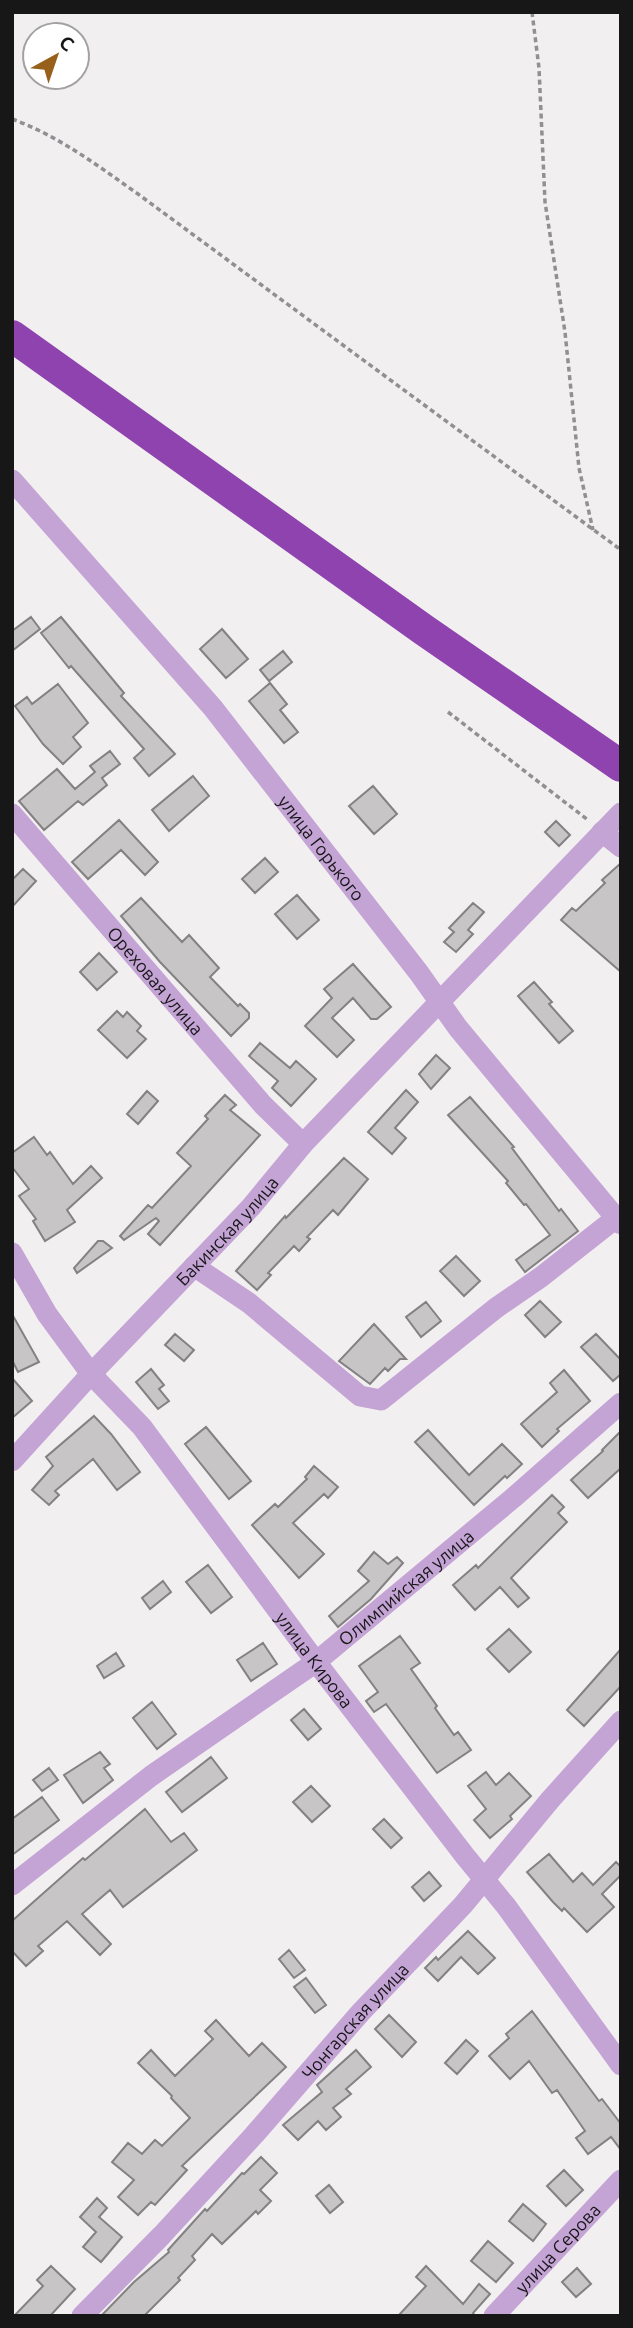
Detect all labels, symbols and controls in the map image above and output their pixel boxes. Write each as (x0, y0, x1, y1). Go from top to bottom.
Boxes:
north arrow (21, 21, 91, 91)
text: С (55, 31, 79, 55)
street label: улица Горького (274, 791, 369, 905)
street label: Ореховая улица (104, 923, 208, 1039)
street label: Бакинская улица (172, 1172, 282, 1289)
street label: Олимпийская улица (334, 1525, 477, 1649)
street label: улица Кирова (272, 1608, 357, 1712)
street label: Чонгарская улица (297, 1959, 412, 2083)
street label: улица Серова (511, 2199, 604, 2297)

